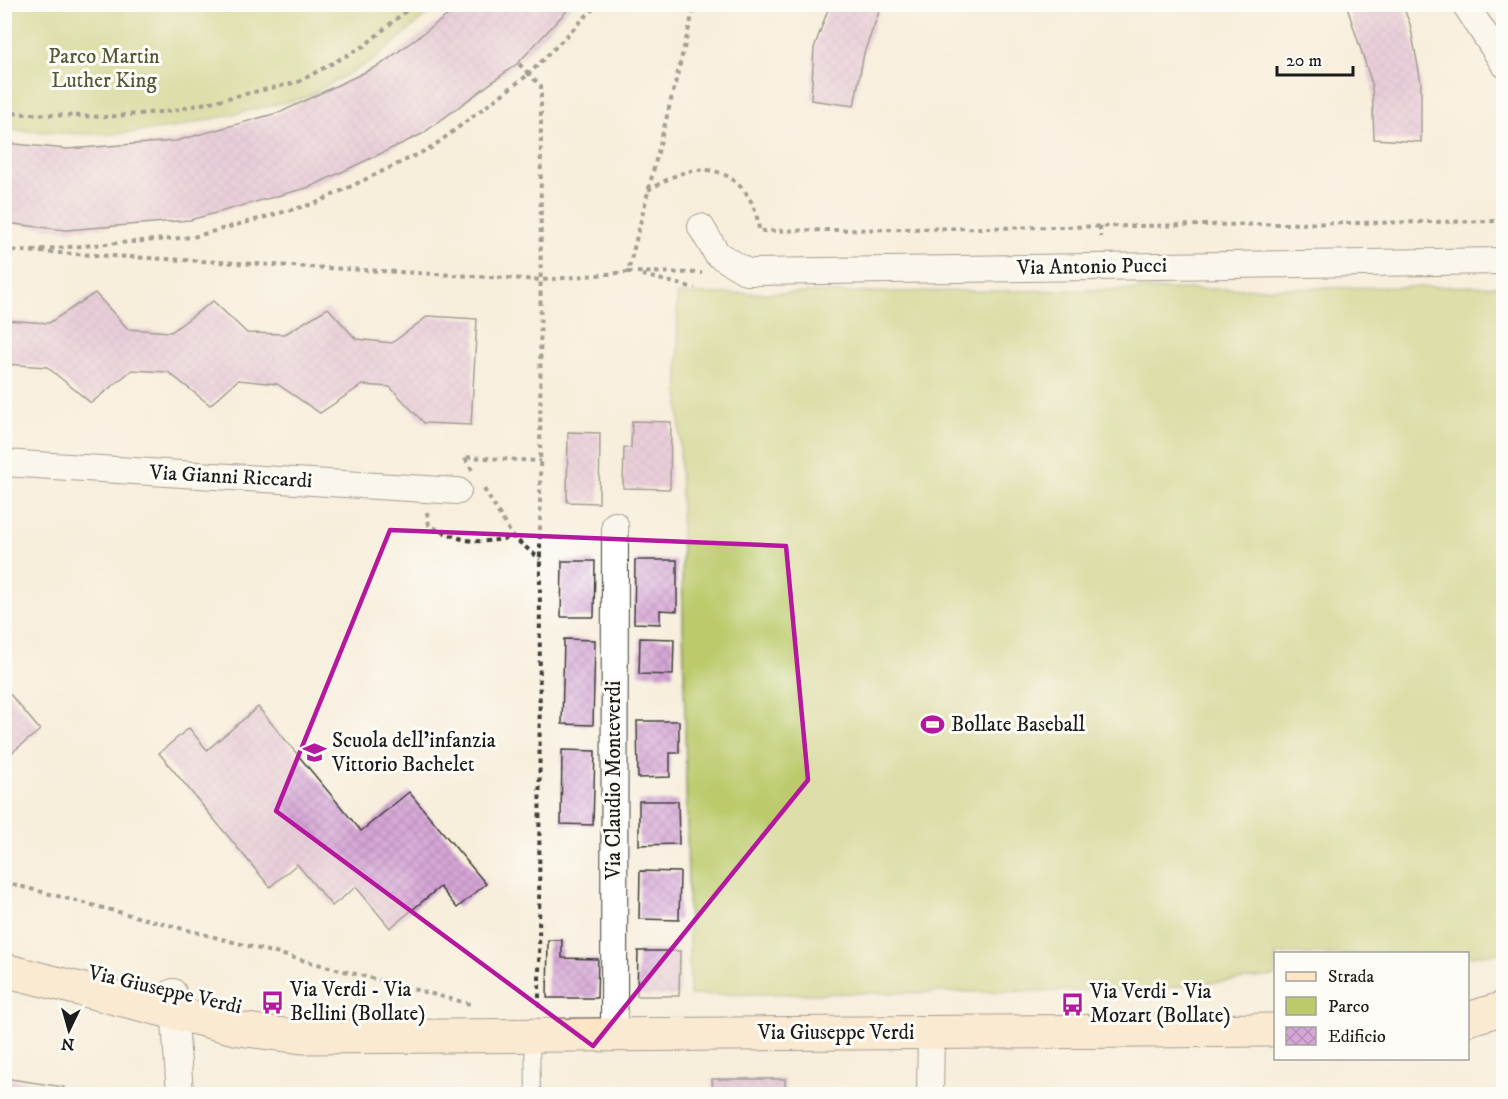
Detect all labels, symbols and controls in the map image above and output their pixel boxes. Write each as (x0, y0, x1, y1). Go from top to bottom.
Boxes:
scale bar (1277, 39, 1354, 77)
park label: Parco Martin Luther King (48, 44, 160, 94)
text: 20 m (1286, 50, 1322, 72)
street label: Via Antonio Pucci (1016, 253, 1167, 281)
street label: Via Gianni Riccardi (148, 460, 313, 494)
street label: Via Claudio Monteverdi (601, 681, 627, 880)
sports icon: Bollate Baseball (920, 712, 946, 738)
place label: Bollate Baseball (951, 712, 1086, 738)
place label: Scuola dell'infanzia Vittorio Bachelet (331, 728, 496, 778)
school or university icon: Scuola dell'infanzia Vittorio Bachelet (301, 740, 327, 766)
legend (1274, 952, 1469, 1060)
street label: Via Giuseppe Verdi (85, 959, 244, 1020)
text: Strada (1328, 966, 1375, 988)
place label: Via Verdi - Via Bellini (Bollate) (289, 977, 425, 1027)
place label: Via Verdi - Via Mozart (Bollate) (1089, 979, 1231, 1029)
bus stop icon: Via Verdi - Via Bellini (Bollate) (259, 989, 285, 1015)
bus stop icon: Via Verdi - Via Mozart (Bollate) (1059, 991, 1085, 1017)
text: Parco (1328, 996, 1369, 1018)
north arrow (39, 1000, 99, 1060)
street label: Via Giuseppe Verdi (757, 1020, 914, 1046)
text: Edificio (1328, 1026, 1386, 1048)
text: N (60, 1033, 75, 1054)

